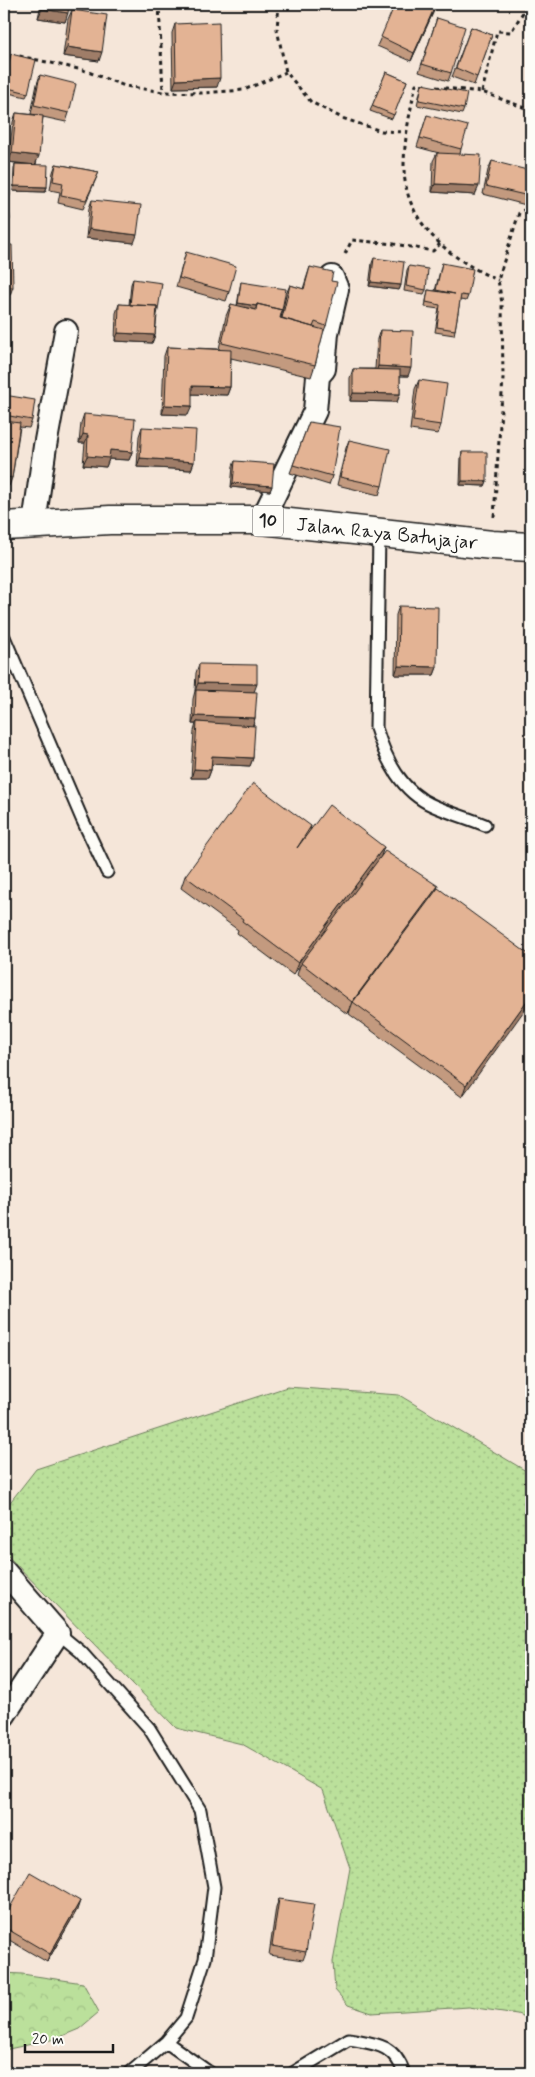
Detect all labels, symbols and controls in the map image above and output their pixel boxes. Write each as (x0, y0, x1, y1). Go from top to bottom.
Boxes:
road number: 10 (253, 506, 283, 536)
street label: Jalan Raya Batujajar (295, 512, 479, 557)
scale bar (25, 2022, 112, 2054)
text: 20 m (32, 2030, 64, 2050)

